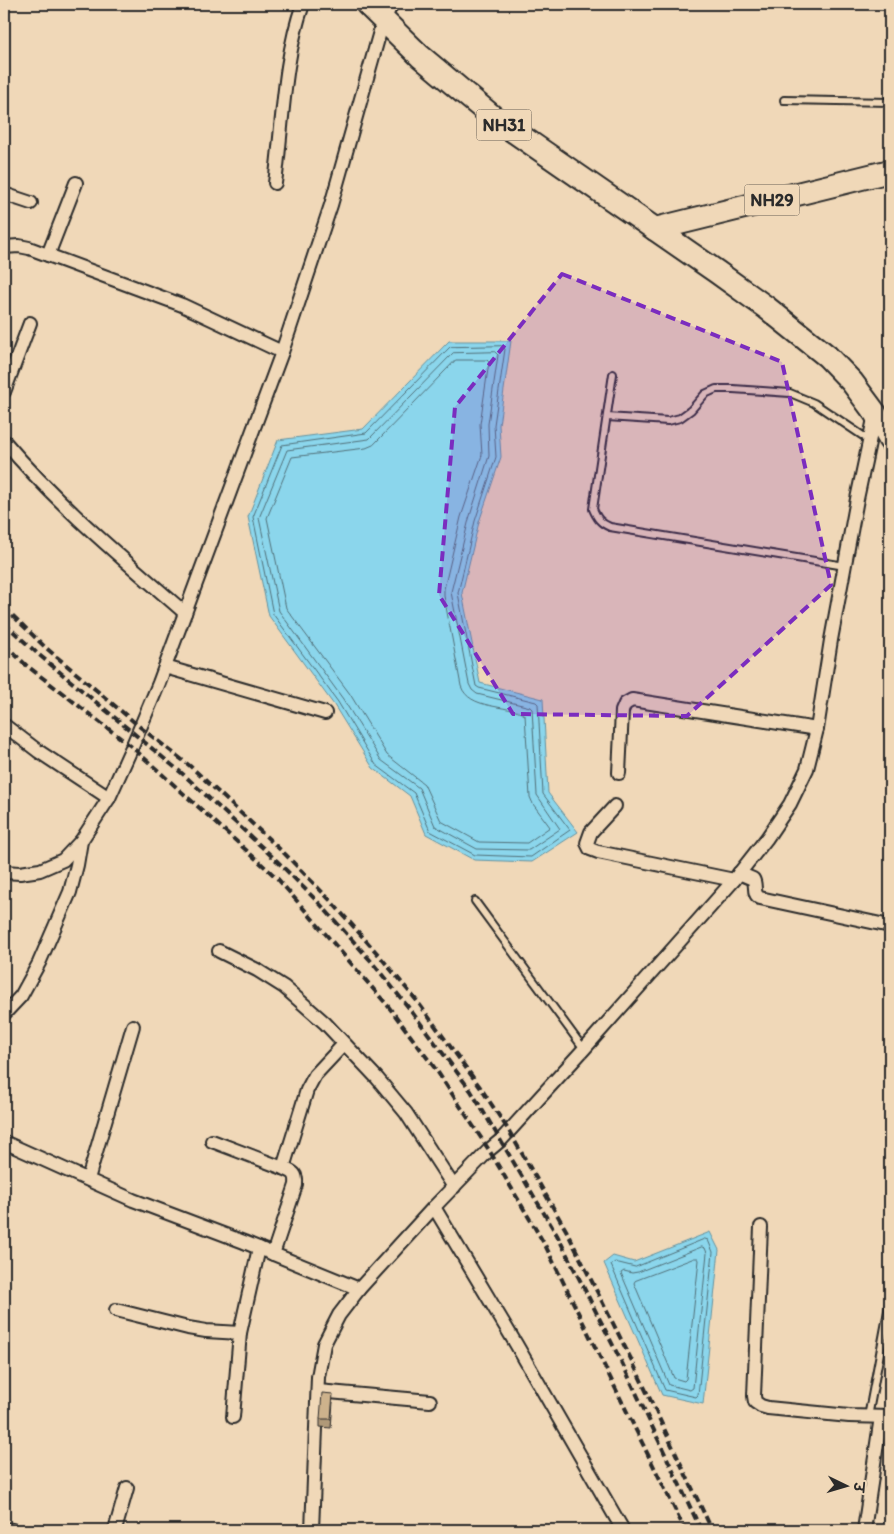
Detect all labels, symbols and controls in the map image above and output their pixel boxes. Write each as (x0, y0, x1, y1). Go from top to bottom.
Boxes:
road number: NH31 (476, 110, 532, 140)
road number: NH29 (744, 184, 800, 216)
north arrow (822, 1462, 872, 1512)
text: उ (849, 1480, 868, 1494)

